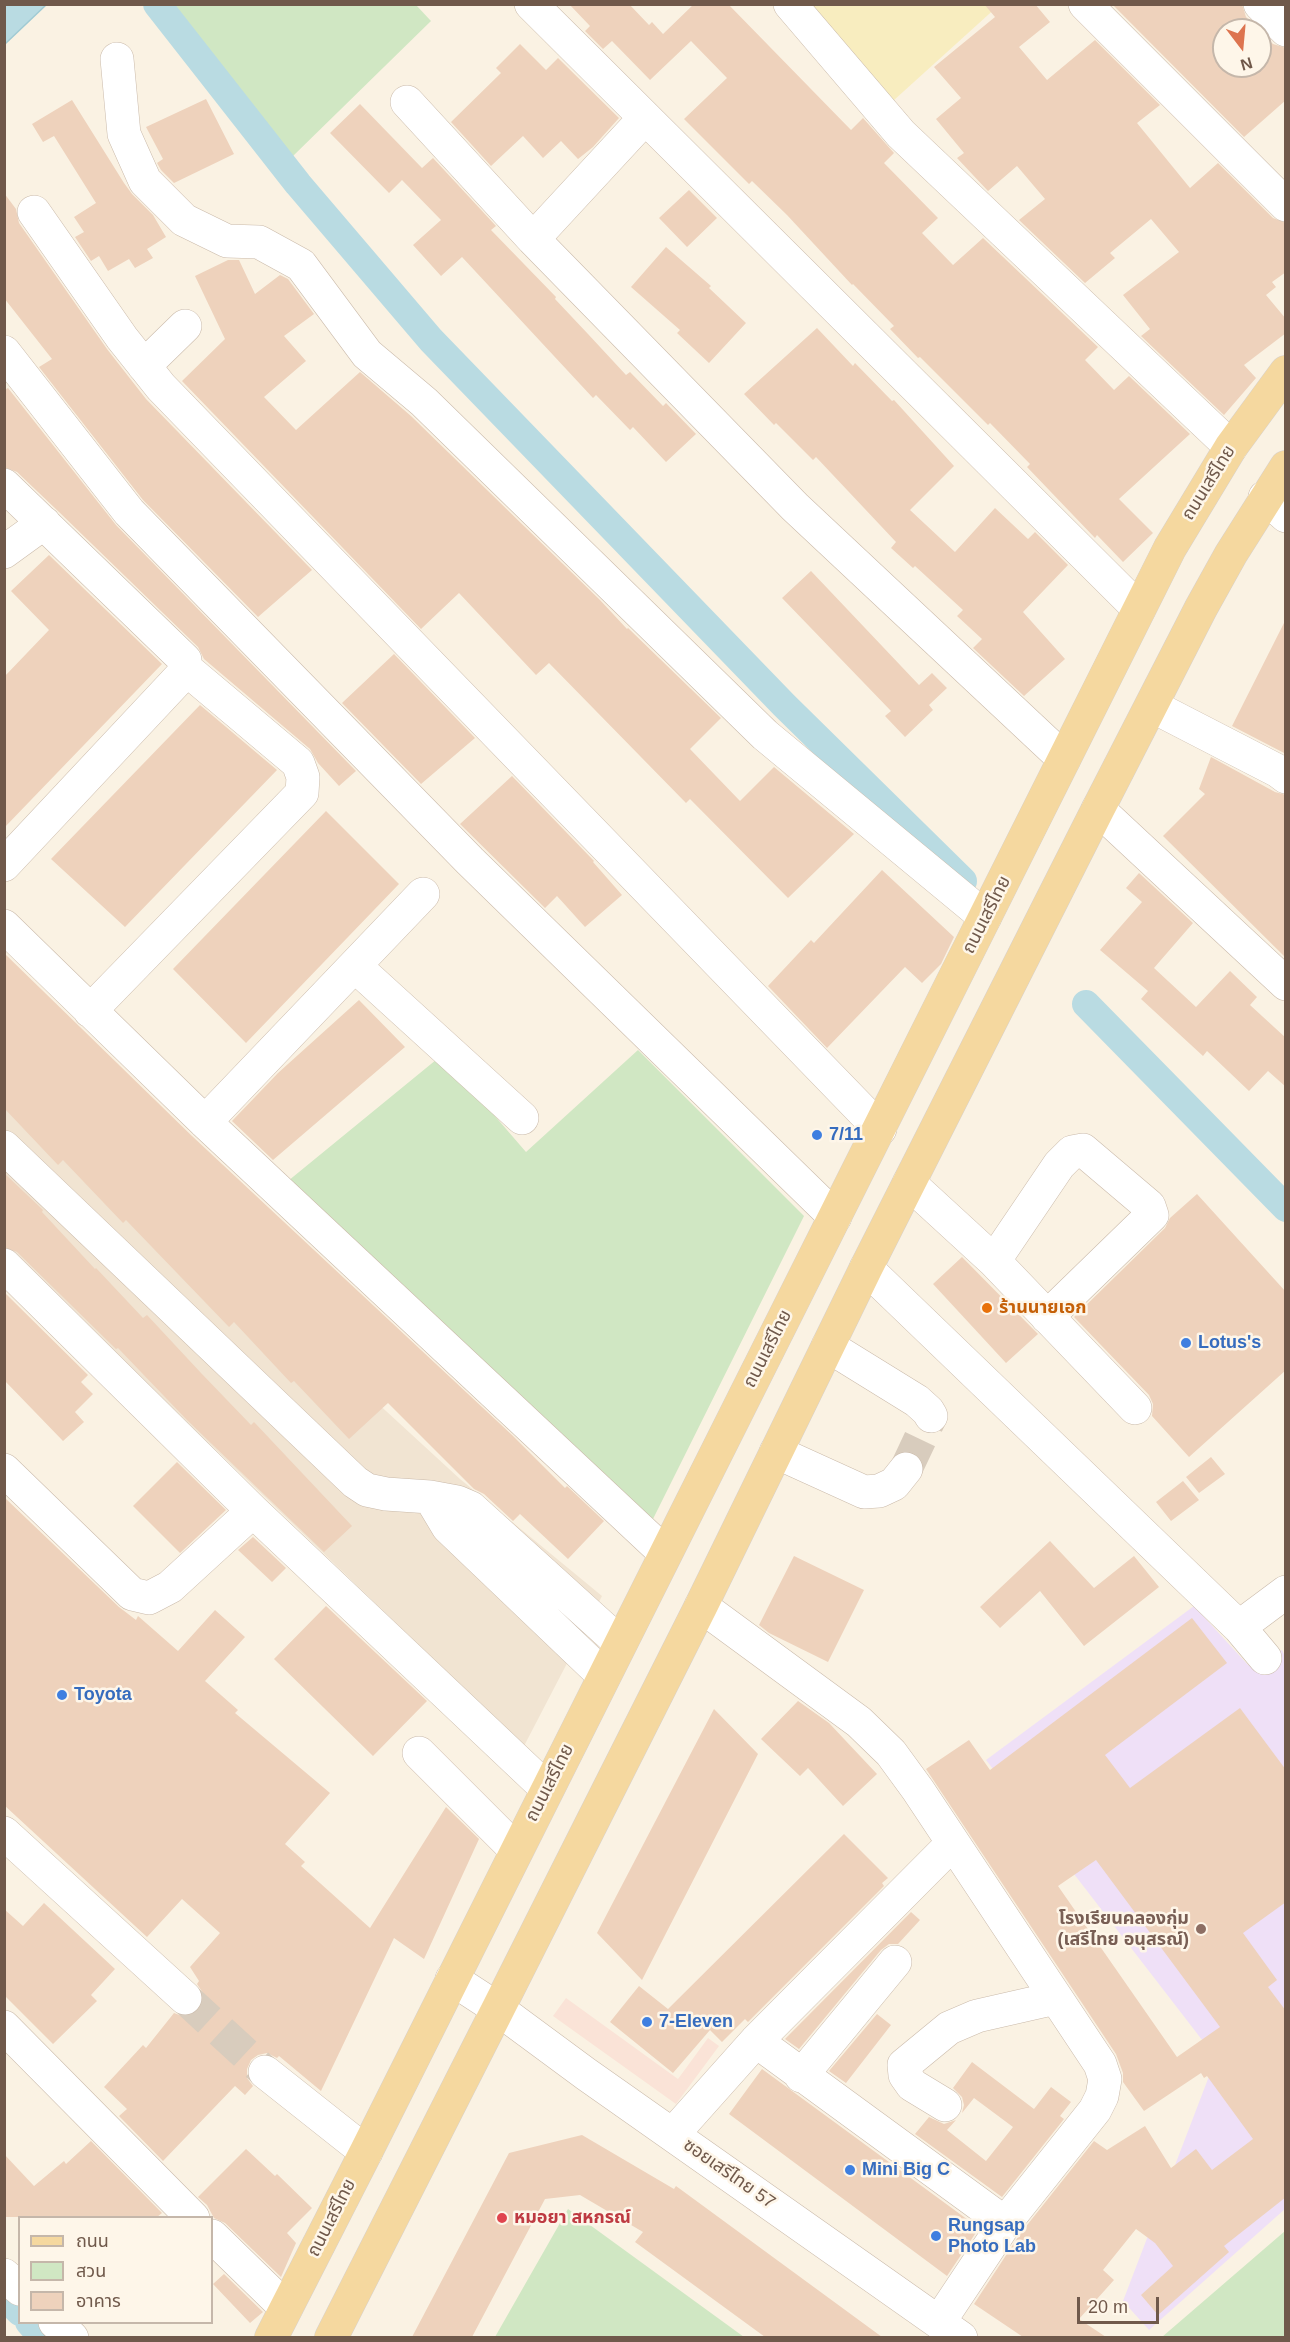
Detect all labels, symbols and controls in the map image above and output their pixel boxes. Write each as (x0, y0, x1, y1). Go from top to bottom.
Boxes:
north arrow (1212, 18, 1272, 78)
text: N (1239, 54, 1254, 74)
street label: ถนนเสรีไทย (1178, 442, 1240, 524)
street label: ถนนเสรีไทย (958, 873, 1016, 957)
place label: 7/11 (829, 1124, 863, 1146)
marker: 7/11 (810, 1128, 824, 1142)
place label: ร้านนายเอก (999, 1297, 1086, 1319)
marker: ร้านนายเอก (980, 1301, 994, 1315)
street label: ถนนเสรีไทย (739, 1307, 797, 1391)
place label: Lotus's (1198, 1332, 1261, 1354)
marker: Lotus's (1179, 1336, 1193, 1350)
place label: Toyota (74, 1684, 132, 1706)
marker: Toyota (55, 1688, 69, 1702)
street label: ถนนเสรีไทย (521, 1741, 579, 1825)
place label: โรงเรียนคลองกุ่ม (เสรีไทย อนุสรณ์) (1057, 1908, 1189, 1950)
marker: โรงเรียนคลองกุ่ม (เสรีไทย อนุสรณ์) (1194, 1922, 1208, 1936)
place label: 7-Eleven (659, 2011, 733, 2033)
marker: 7-Eleven (640, 2015, 654, 2029)
street label: ซอยเสรีไทย 57 (679, 2134, 779, 2214)
place label: Mini Big C (862, 2159, 950, 2181)
marker: Mini Big C (843, 2163, 857, 2177)
street label: ถนนเสรีไทย (303, 2176, 361, 2260)
place label: หมอยา สหกรณ์ (514, 2207, 631, 2229)
marker: หมอยา สหกรณ์ (495, 2211, 509, 2225)
place label: Rungsap Photo Lab (948, 2215, 1036, 2258)
legend (18, 2216, 213, 2324)
marker: Rungsap Photo Lab (929, 2229, 943, 2243)
text: ถนน (76, 2231, 109, 2251)
text: สวน (76, 2261, 106, 2281)
scale bar (1080, 2285, 1162, 2323)
text: อาคาร (76, 2291, 121, 2311)
text: 20 m (1088, 2297, 1128, 2317)

